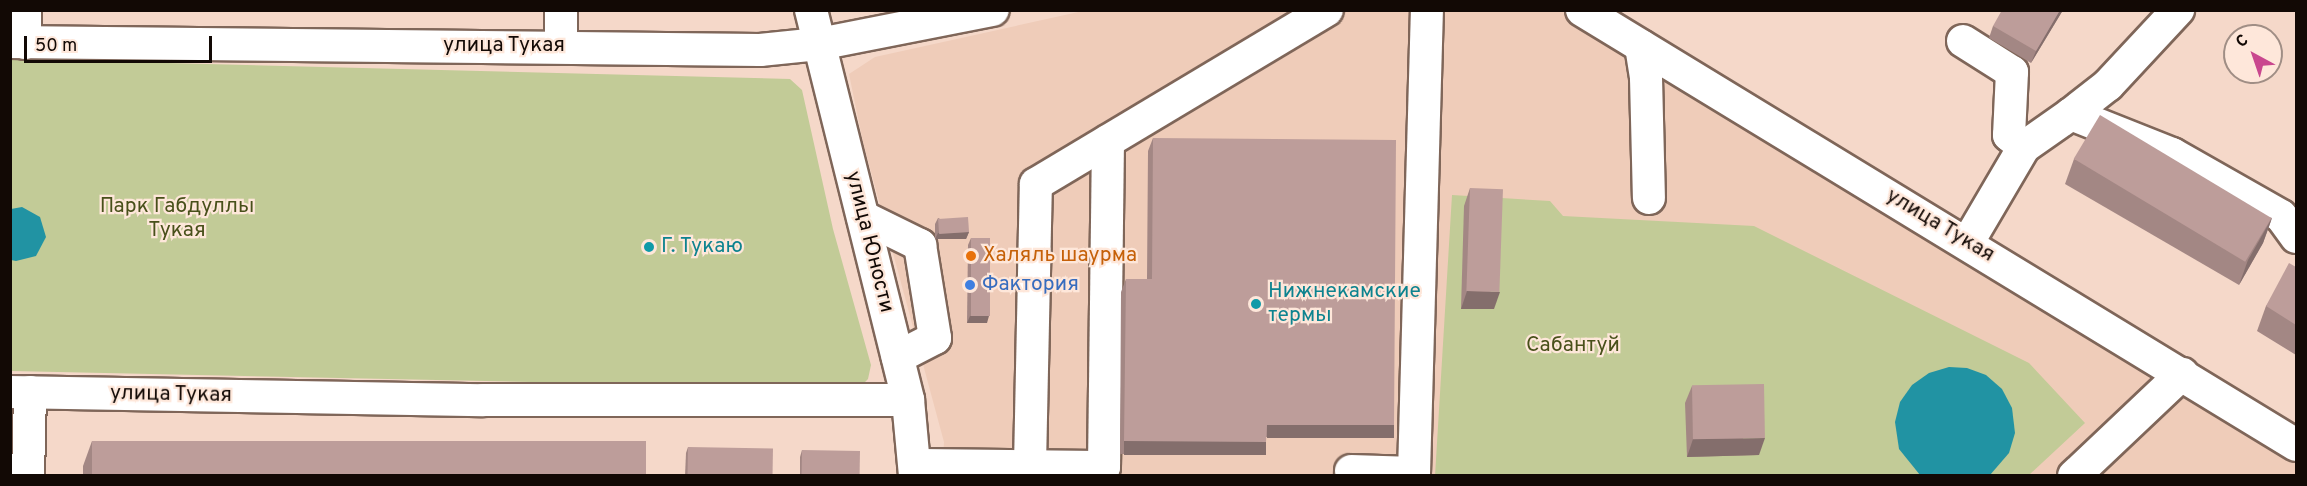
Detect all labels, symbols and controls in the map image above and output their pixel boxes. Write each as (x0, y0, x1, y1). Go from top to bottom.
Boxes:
scale bar (27, 24, 214, 62)
north arrow (2223, 24, 2283, 84)
text: С (2232, 31, 2253, 53)
street label: улица Тукая (443, 33, 565, 59)
text: 50 m (35, 35, 77, 58)
street label: улица Юности (839, 169, 899, 315)
street label: улица Тукая (1881, 184, 1999, 268)
park label: Парк Габдуллы Тукая (100, 194, 254, 244)
place label: Г. Тукаю (661, 234, 744, 260)
marker: Г. Тукаю (642, 240, 656, 254)
place label: Халяль шаурма (983, 243, 1137, 269)
marker: Халяль шаурма (964, 249, 978, 263)
place label: Фактория (982, 272, 1079, 298)
marker: Фактория (963, 278, 977, 292)
place label: Нижнекамские термы (1268, 279, 1421, 329)
marker: Нижнекамские термы (1249, 297, 1263, 311)
park label: Сабантуй (1526, 333, 1620, 359)
street label: улица Тукая (109, 381, 233, 409)

